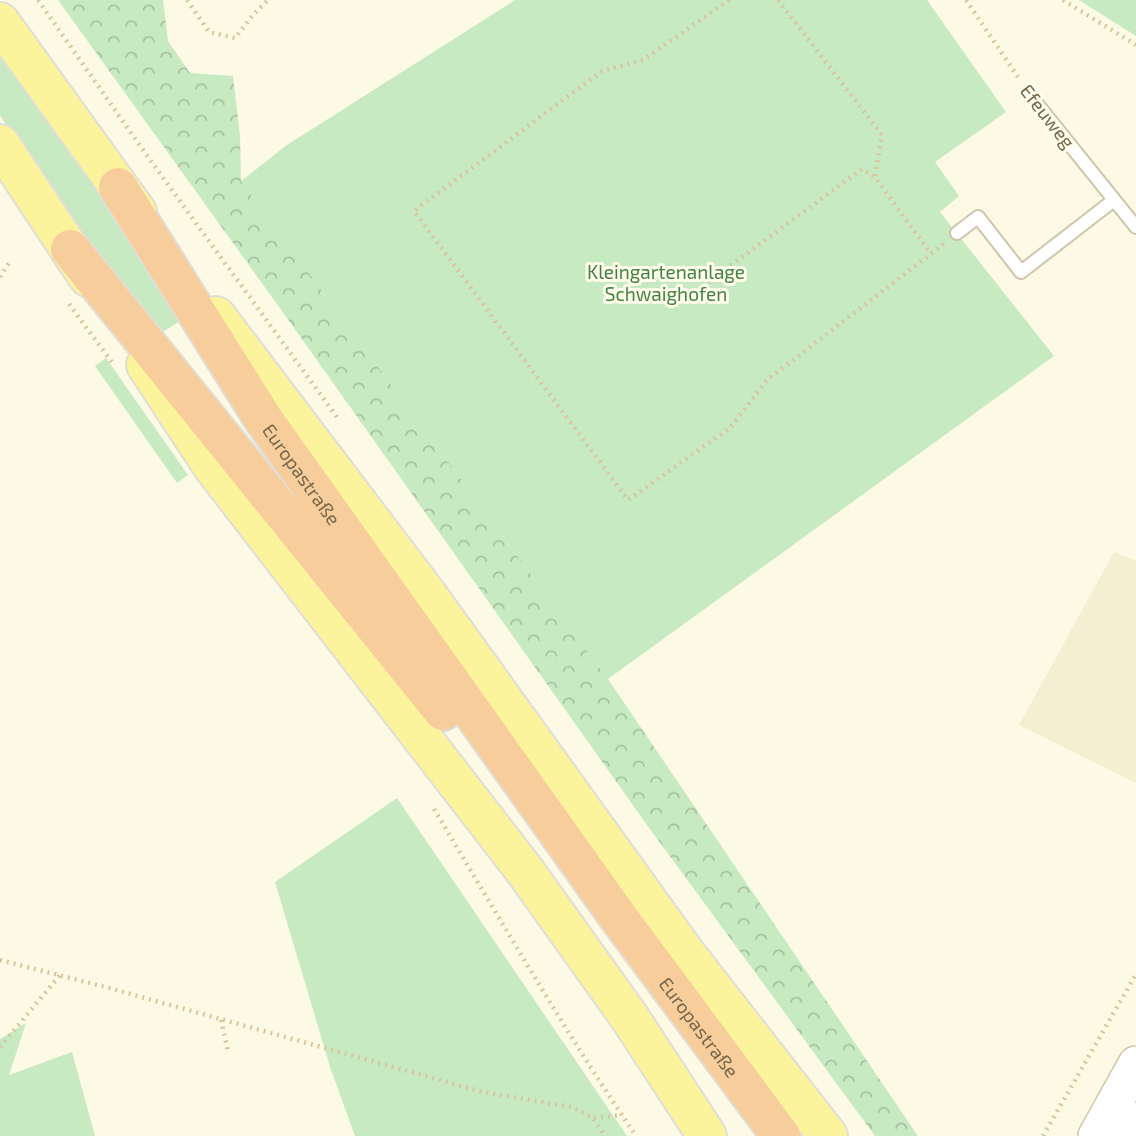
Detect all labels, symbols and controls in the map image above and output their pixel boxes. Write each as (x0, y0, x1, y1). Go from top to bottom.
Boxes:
street label: Efeuweg (1016, 79, 1080, 153)
park label: Kleingartenanlage Schwaighofen (587, 260, 745, 305)
street label: Europastraße (258, 419, 346, 529)
street label: Europastraße (655, 972, 745, 1081)

